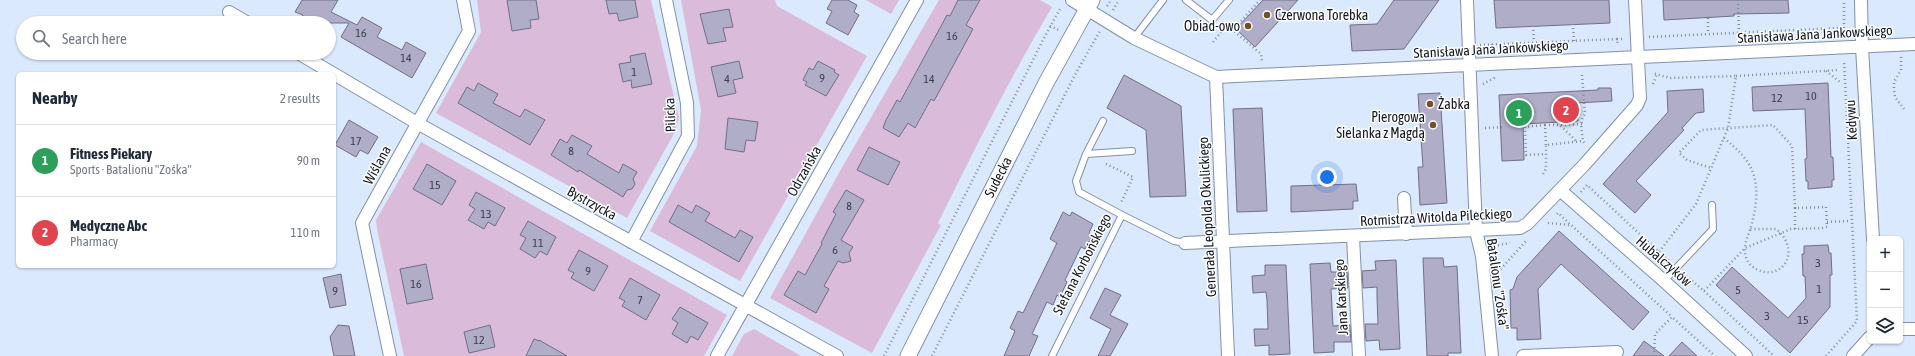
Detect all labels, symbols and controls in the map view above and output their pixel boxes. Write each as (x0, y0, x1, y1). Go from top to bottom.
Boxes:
place label: Czerwona Torebka (1275, 7, 1368, 23)
marker: Czerwona Torebka (1262, 10, 1272, 20)
search box (16, 16, 336, 60)
place label: Obiad-owo (1184, 18, 1240, 34)
marker: Obiad-owo (1243, 21, 1253, 31)
street label: Stanisława Jana Jankowskiego (1737, 22, 1893, 46)
house number: 16 (355, 26, 367, 40)
icon: search (30, 27, 52, 49)
house number: 16 (946, 29, 958, 43)
text: Search here (62, 30, 127, 47)
street label: Stanisława Jana Jankowskiego (1413, 37, 1569, 61)
house number: 14 (400, 51, 412, 65)
house number: 1 (631, 65, 637, 79)
house number: 9 (819, 71, 825, 85)
house number: 4 (724, 72, 730, 86)
house number: 14 (923, 72, 935, 86)
text: Nearby (32, 88, 78, 108)
house number: 10 (1805, 89, 1817, 103)
text: 2 results (280, 91, 320, 106)
house number: 12 (1771, 91, 1783, 105)
pin: 2 (1553, 95, 1579, 125)
place label: Żabka (1438, 96, 1470, 112)
street label: Pilicka (661, 97, 679, 133)
pin: 1 (1506, 98, 1532, 128)
marker: Żabka (1425, 99, 1435, 109)
street label: Kedywu (1842, 99, 1860, 141)
place label: Pierogowa Sielanka z Magdą (1336, 109, 1425, 141)
marker: Pierogowa Sielanka z Magdą (1428, 120, 1438, 130)
house number: 17 (350, 134, 362, 148)
street label: Generała Leopolda Okulickiego (1195, 136, 1219, 298)
street label: Wiślana (360, 143, 394, 187)
street label: Odrzańska (784, 143, 824, 199)
house number: 8 (568, 144, 574, 158)
text: Fitness Piekary (70, 145, 152, 162)
text: 1 (42, 153, 48, 168)
text: 90 m (297, 153, 320, 168)
street label: Sudecka (981, 154, 1015, 200)
text: Sports · Batalionu "Zośka" (70, 162, 192, 177)
your location (1317, 167, 1337, 187)
house number: 15 (429, 178, 441, 192)
street label: Bystrzycka (564, 183, 620, 223)
house number: 8 (846, 199, 852, 213)
street label: Rotmistrza Witolda Pileckiego (1359, 205, 1513, 229)
house number: 13 (480, 207, 492, 221)
street label: Stefana Korbońskiego (1050, 211, 1114, 317)
text: Medyczne Abc (70, 217, 147, 234)
text: 2 (42, 225, 48, 240)
text: 110 m (291, 225, 320, 240)
street label: Hubalczyków (1633, 233, 1695, 290)
text: Pharmacy (70, 234, 118, 249)
house number: 11 (532, 236, 544, 250)
map controls (1867, 236, 1903, 344)
button: + (1867, 236, 1903, 272)
street label: Batalionu "Zośka" (1484, 237, 1512, 331)
house number: 6 (832, 243, 838, 257)
house number: 3 (1815, 256, 1821, 270)
street label: Jana Karskiego (1331, 259, 1351, 335)
house number: 9 (585, 264, 591, 278)
button: − (1867, 272, 1903, 308)
house number: 16 (410, 277, 422, 291)
house number: 1 (1816, 282, 1822, 296)
house number: 5 (1735, 283, 1741, 297)
house number: 9 (332, 284, 338, 298)
house number: 7 (637, 293, 643, 307)
button: layers (1867, 308, 1903, 344)
house number: 3 (1764, 309, 1770, 323)
house number: 15 (1797, 313, 1809, 327)
house number: 12 (473, 333, 485, 347)

